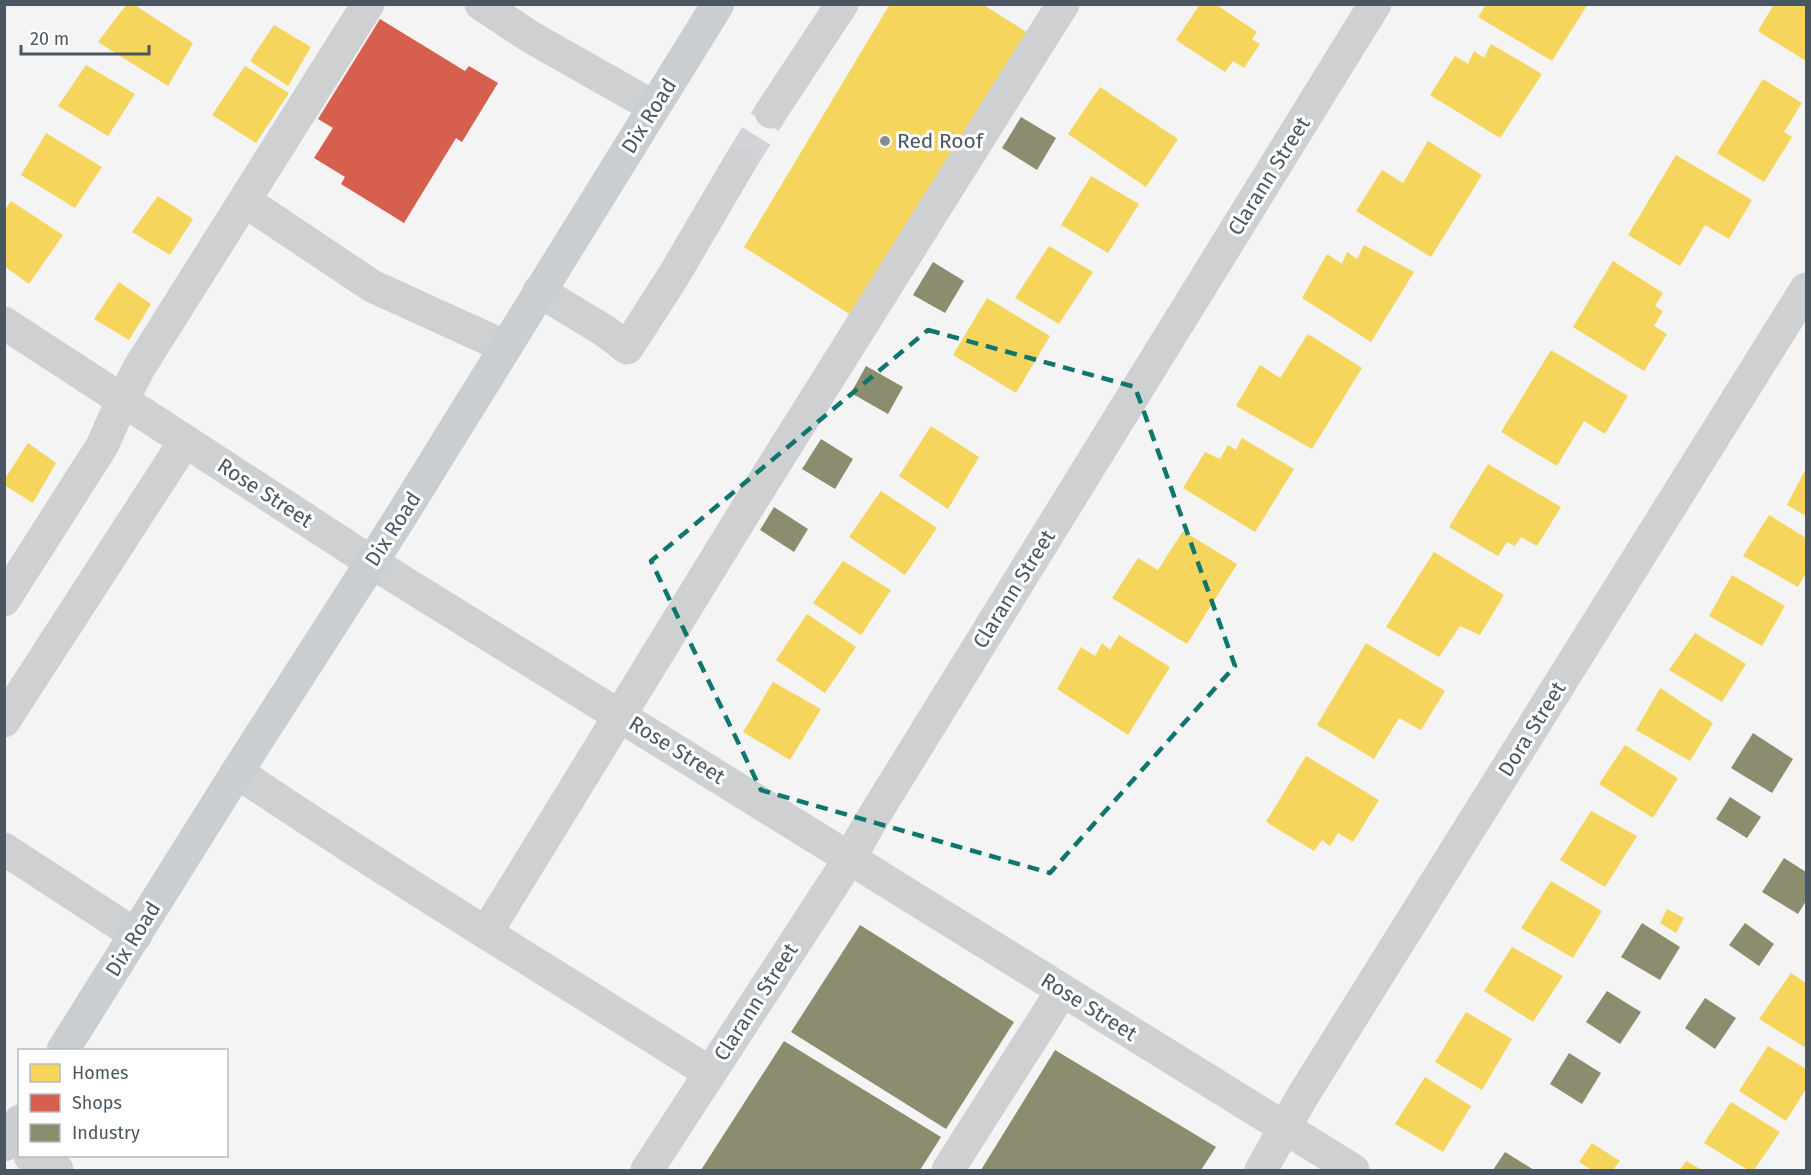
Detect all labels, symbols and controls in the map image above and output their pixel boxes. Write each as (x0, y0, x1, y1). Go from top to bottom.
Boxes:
scale bar (21, 18, 148, 56)
text: 20 m (30, 28, 69, 50)
street label: Dix Road (616, 74, 682, 158)
street label: Clarann Street (1222, 112, 1316, 240)
place label: Red Roof (897, 128, 985, 154)
marker: Red Roof (878, 134, 892, 148)
street label: Rose Street (212, 453, 318, 534)
street label: Dix Road (359, 487, 427, 571)
street label: Clarann Street (967, 525, 1061, 653)
street label: Dora Street (1493, 676, 1572, 781)
street label: Rose Street (624, 710, 730, 790)
street label: Dix Road (100, 897, 166, 981)
street label: Clarann Street (708, 938, 804, 1066)
street label: Rose Street (1036, 967, 1142, 1047)
legend (18, 1049, 228, 1157)
text: Homes (72, 1062, 128, 1084)
text: Shops (72, 1092, 122, 1114)
text: Industry (72, 1122, 140, 1144)

